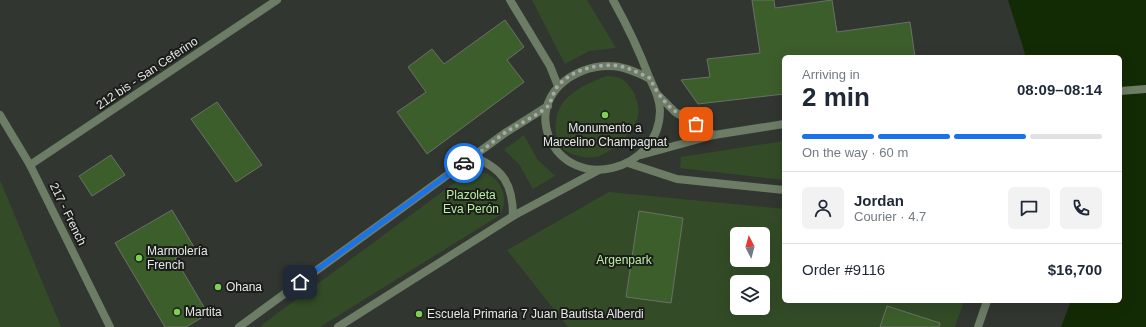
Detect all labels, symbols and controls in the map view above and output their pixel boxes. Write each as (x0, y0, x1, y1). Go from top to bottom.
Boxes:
street label: 212 bis - San Ceferino (94, 34, 201, 112)
text: Arriving in (802, 67, 860, 82)
text: 08:09–08:14 (1017, 81, 1102, 98)
text: 2 min (802, 82, 870, 112)
pin (679, 107, 713, 141)
marker: Monumento a Marcelino Champagnat (600, 110, 610, 120)
icon: bag (685, 113, 707, 135)
place label: Monumento a Marcelino Champagnat (543, 121, 668, 149)
courier (444, 143, 484, 183)
text: On the way · 60 m (802, 145, 908, 160)
icon: car (453, 152, 475, 174)
street label: 217 - French (47, 180, 89, 248)
button: person (802, 187, 844, 229)
button: chat (1008, 187, 1050, 229)
button: phone (1060, 187, 1102, 229)
park label: Plazoleta Eva Perón (443, 188, 499, 216)
text: Jordan (854, 192, 904, 209)
text: Courier · 4.7 (854, 209, 926, 224)
north arrow (730, 227, 770, 267)
map controls (730, 227, 770, 315)
place label: Marmolería French (147, 244, 208, 272)
marker: Marmolería French (134, 253, 144, 263)
park label: Argenpark (596, 253, 653, 267)
text: Order #9116 (802, 261, 885, 278)
text: $16,700 (1048, 261, 1102, 278)
pin (283, 265, 317, 299)
icon: home (289, 271, 311, 293)
button: layers (730, 275, 770, 315)
place label: Ohana (226, 280, 262, 294)
marker: Ohana (213, 282, 223, 292)
place label: Martita (185, 305, 222, 319)
marker: Martita (172, 307, 182, 317)
place label: Escuela Primaria 7 Juan Bautista Alberdi (427, 307, 644, 321)
marker: Escuela Primaria 7 Juan Bautista Alberdi (414, 309, 424, 319)

